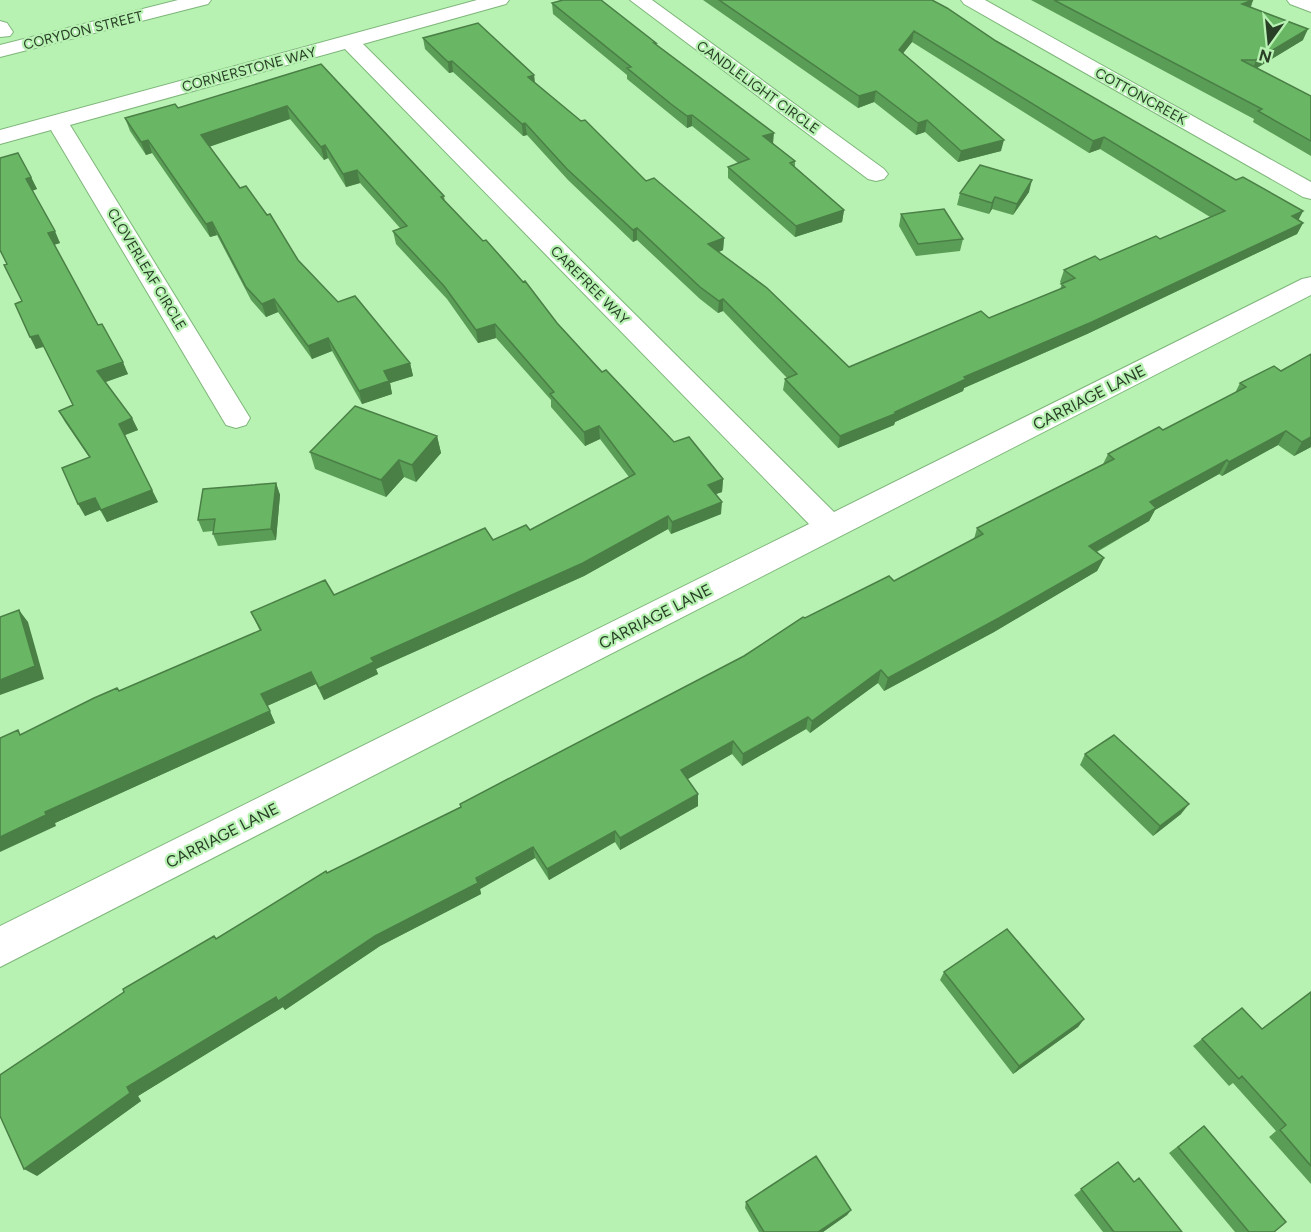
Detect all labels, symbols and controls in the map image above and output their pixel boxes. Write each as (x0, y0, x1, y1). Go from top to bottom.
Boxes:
street label: CORYDON STREET (22, 7, 145, 54)
north arrow (1239, 12, 1299, 72)
street label: CANDLELIGHT CIRCLE (693, 37, 822, 138)
street label: CORNERSTONE WAY (180, 43, 319, 96)
text: N (1257, 45, 1274, 67)
street label: COTTONCREEK (1092, 64, 1190, 129)
street label: CLOVERLEAF CIRCLE (103, 205, 190, 333)
street label: CAREFREE WAY (547, 243, 633, 328)
street label: CARRIAGE LANE (1030, 361, 1149, 434)
street label: CARRIAGE LANE (596, 580, 715, 653)
street label: CARRIAGE LANE (163, 799, 282, 872)

